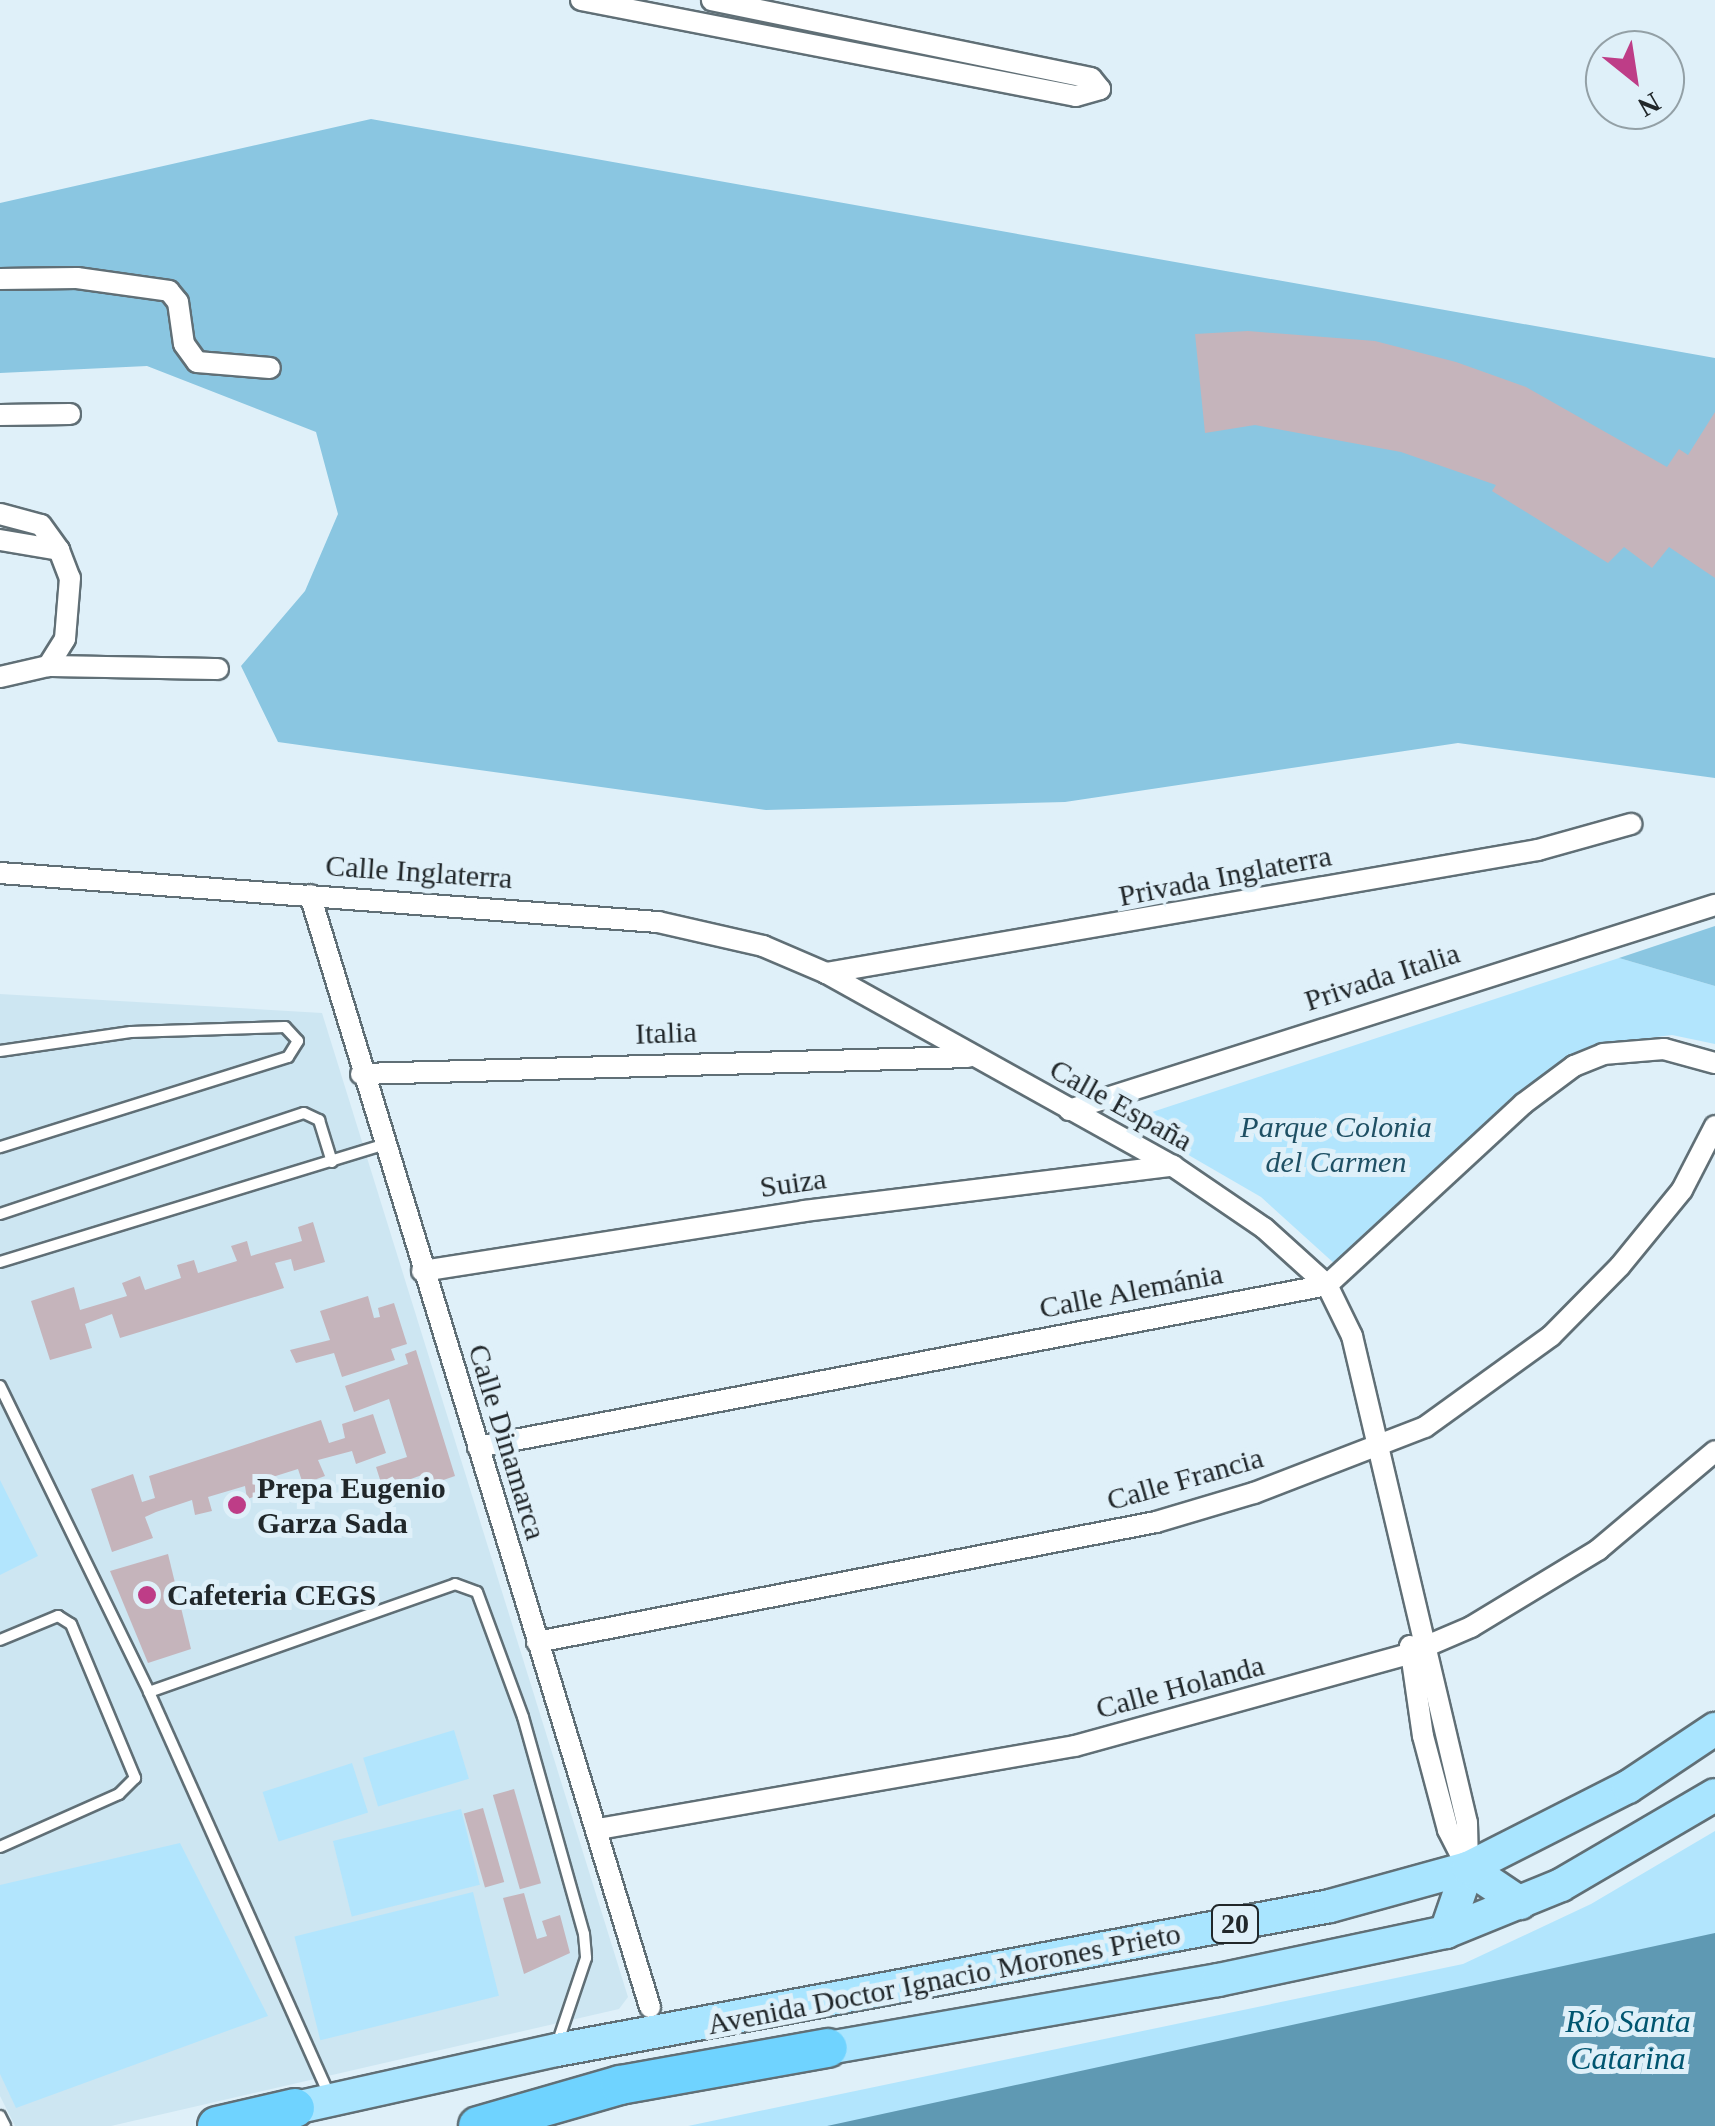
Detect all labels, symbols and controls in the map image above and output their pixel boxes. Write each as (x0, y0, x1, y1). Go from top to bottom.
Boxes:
north arrow (1585, 30, 1685, 130)
text: N (1633, 86, 1666, 123)
street label: Privada Inglaterra (1116, 838, 1334, 914)
street label: Calle Inglaterra (324, 848, 514, 896)
street label: Privada Italia (1300, 935, 1464, 1019)
street label: Italia (635, 1014, 697, 1052)
street label: Calle España (1043, 1051, 1199, 1159)
park label: Parque Colonia del Carmen (1240, 1109, 1432, 1180)
street label: Suiza (757, 1161, 829, 1205)
street label: Calle Alemánia (1036, 1255, 1226, 1327)
street label: Calle Dinamarca (460, 1340, 554, 1544)
street label: Calle Francia (1103, 1440, 1267, 1518)
place label: Prepa Eugenio Garza Sada (257, 1470, 446, 1540)
marker: Prepa Eugenio Garza Sada (226, 1494, 248, 1516)
place label: Cafeteria CEGS (167, 1577, 376, 1613)
marker: Cafeteria CEGS (136, 1584, 158, 1606)
street label: Calle Holanda (1092, 1647, 1268, 1727)
road number: 20 (1210, 1901, 1260, 1947)
street label: Avenida Doctor Ignacio Morones Prieto (704, 1915, 1184, 2043)
water label: Río Santa Catarina (1565, 2003, 1691, 2078)

